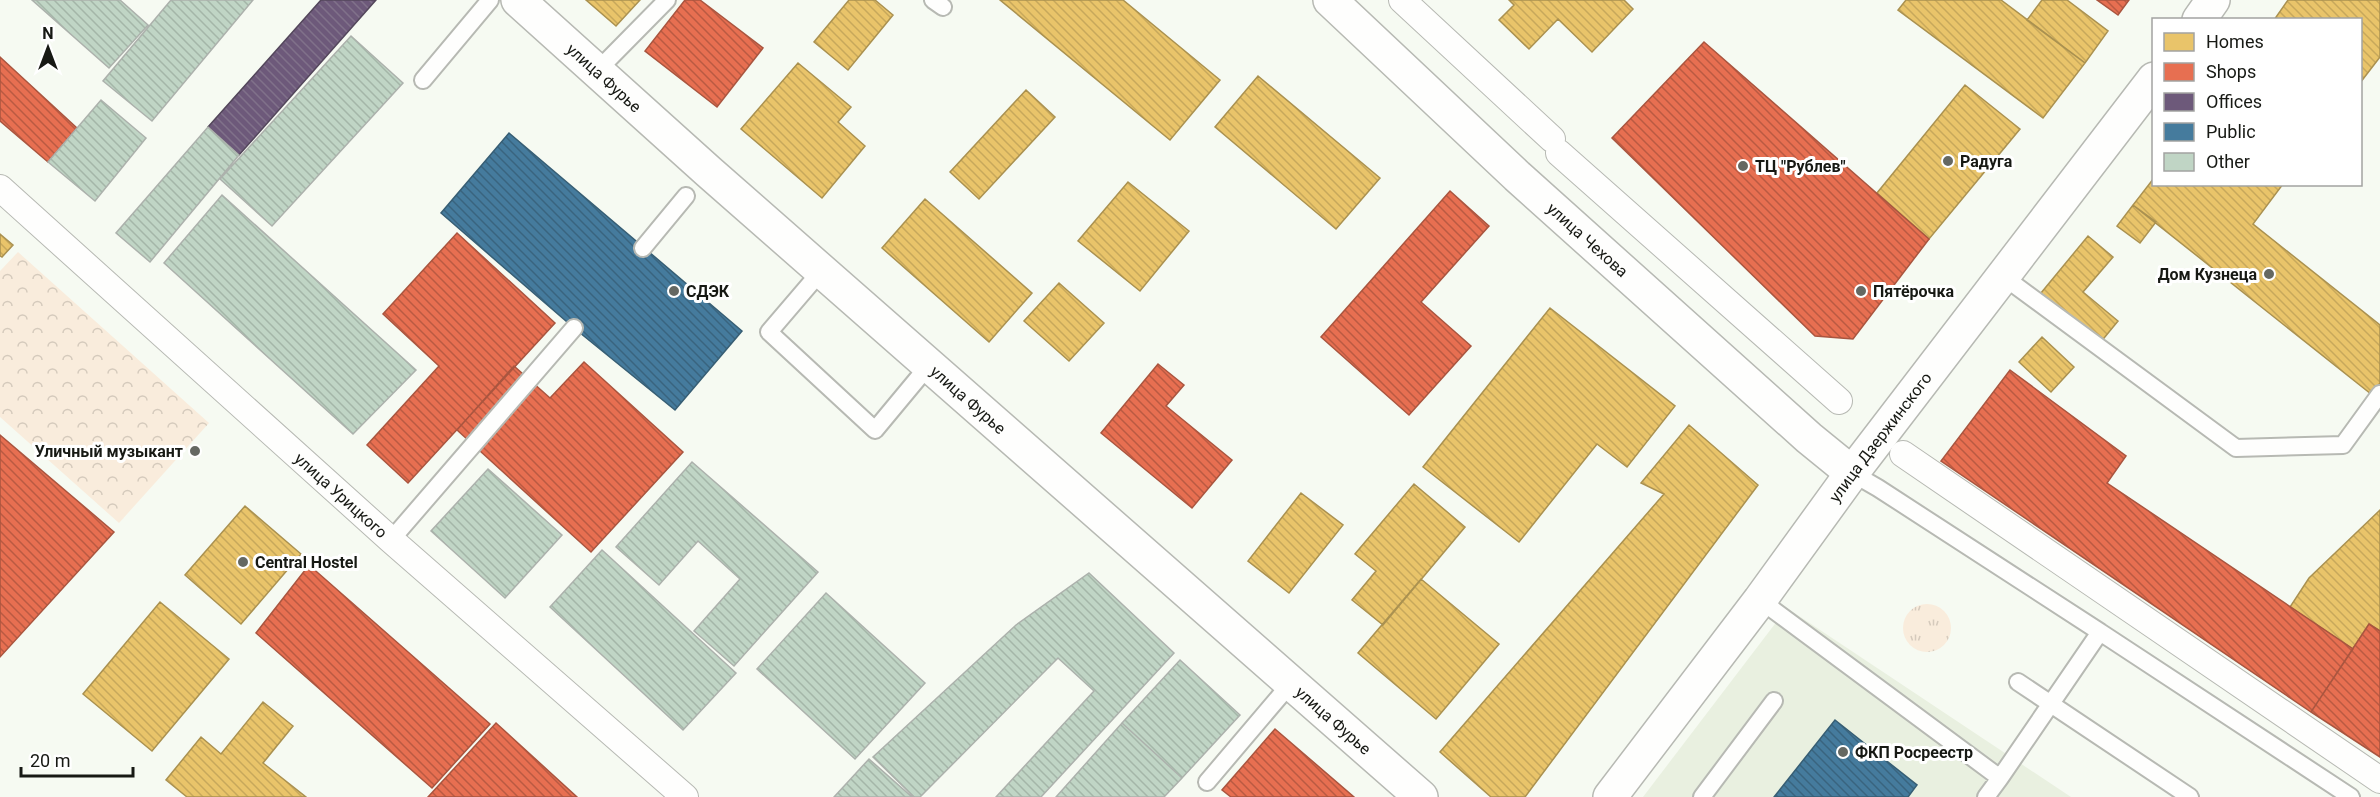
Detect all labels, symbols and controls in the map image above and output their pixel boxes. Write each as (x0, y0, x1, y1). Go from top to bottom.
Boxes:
north arrow (18, 18, 78, 78)
legend (2152, 18, 2362, 186)
text: N (42, 24, 54, 43)
text: Homes (2206, 31, 2264, 52)
street label: улица Фурье (563, 39, 645, 117)
text: Shops (2206, 61, 2256, 82)
text: Offices (2206, 91, 2262, 112)
text: Public (2206, 121, 2256, 142)
text: Other (2206, 151, 2250, 172)
place label: Радуга (1960, 152, 2013, 171)
marker: Радуга (1941, 154, 1955, 168)
place label: ТЦ "Рублев" (1755, 157, 1845, 176)
marker: ТЦ "Рублев" (1736, 159, 1750, 173)
street label: улица Чехова (1543, 199, 1632, 281)
place label: Дом Кузнеца (2158, 265, 2257, 284)
marker: Дом Кузнеца (2262, 267, 2276, 281)
place label: СДЭК (686, 282, 730, 301)
place label: Пятёрочка (1873, 282, 1954, 301)
marker: СДЭК (667, 284, 681, 298)
marker: Пятёрочка (1854, 284, 1868, 298)
street label: улица Фурье (926, 362, 1010, 438)
street label: улица Дзержинского (1825, 369, 1936, 506)
place label: Уличный музыкант (35, 442, 183, 461)
marker: Уличный музыкант (188, 444, 202, 458)
street label: улица Урицкого (291, 449, 391, 542)
place label: Central Hostel (255, 553, 358, 572)
marker: Central Hostel (236, 555, 250, 569)
street label: улица Фурье (1292, 682, 1375, 759)
scale bar (21, 740, 134, 778)
place label: ФКП Росреестр (1855, 743, 1973, 762)
marker: ФКП Росреестр (1836, 745, 1850, 759)
text: 20 m (30, 750, 70, 771)

